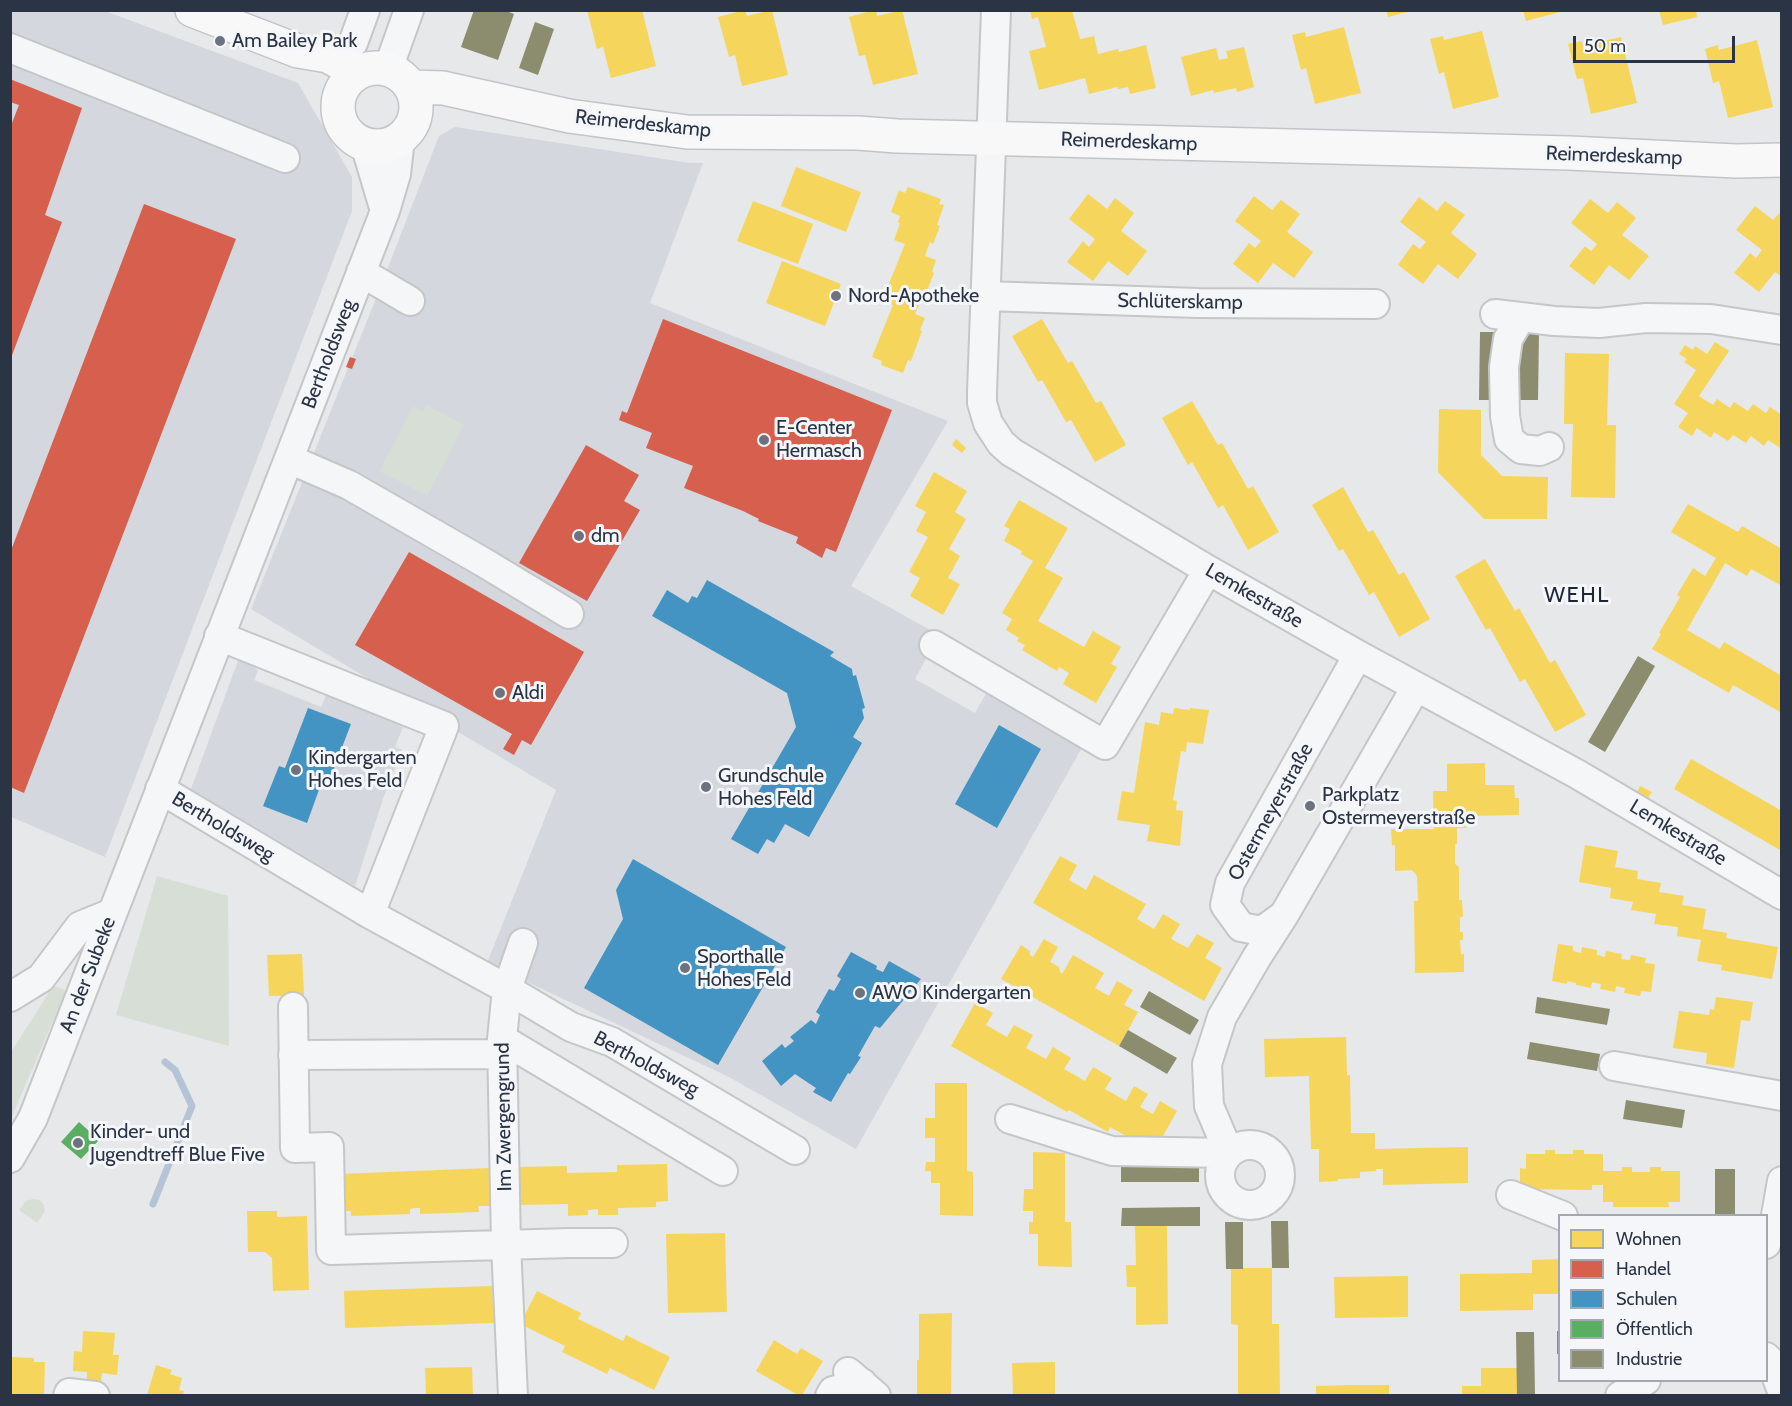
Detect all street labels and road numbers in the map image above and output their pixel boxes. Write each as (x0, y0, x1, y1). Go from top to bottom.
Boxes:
street label: Reimerdeskamp (574, 105, 712, 143)
street label: Reimerdeskamp (1060, 128, 1198, 156)
street label: Reimerdeskamp (1545, 142, 1683, 170)
street label: Schlüterskamp (1117, 289, 1243, 315)
street label: Bertholdsweg (297, 296, 361, 412)
street label: Lemkestraße (1201, 558, 1307, 634)
street label: Ostermeyerstraße (1223, 739, 1319, 885)
street label: Bertholdsweg (167, 787, 279, 867)
street label: Lemkestraße (1625, 795, 1731, 871)
street label: An der Subeke (55, 914, 121, 1036)
street label: Bertholdsweg (589, 1026, 703, 1102)
street label: Im Zwergengrund (491, 1042, 517, 1192)

